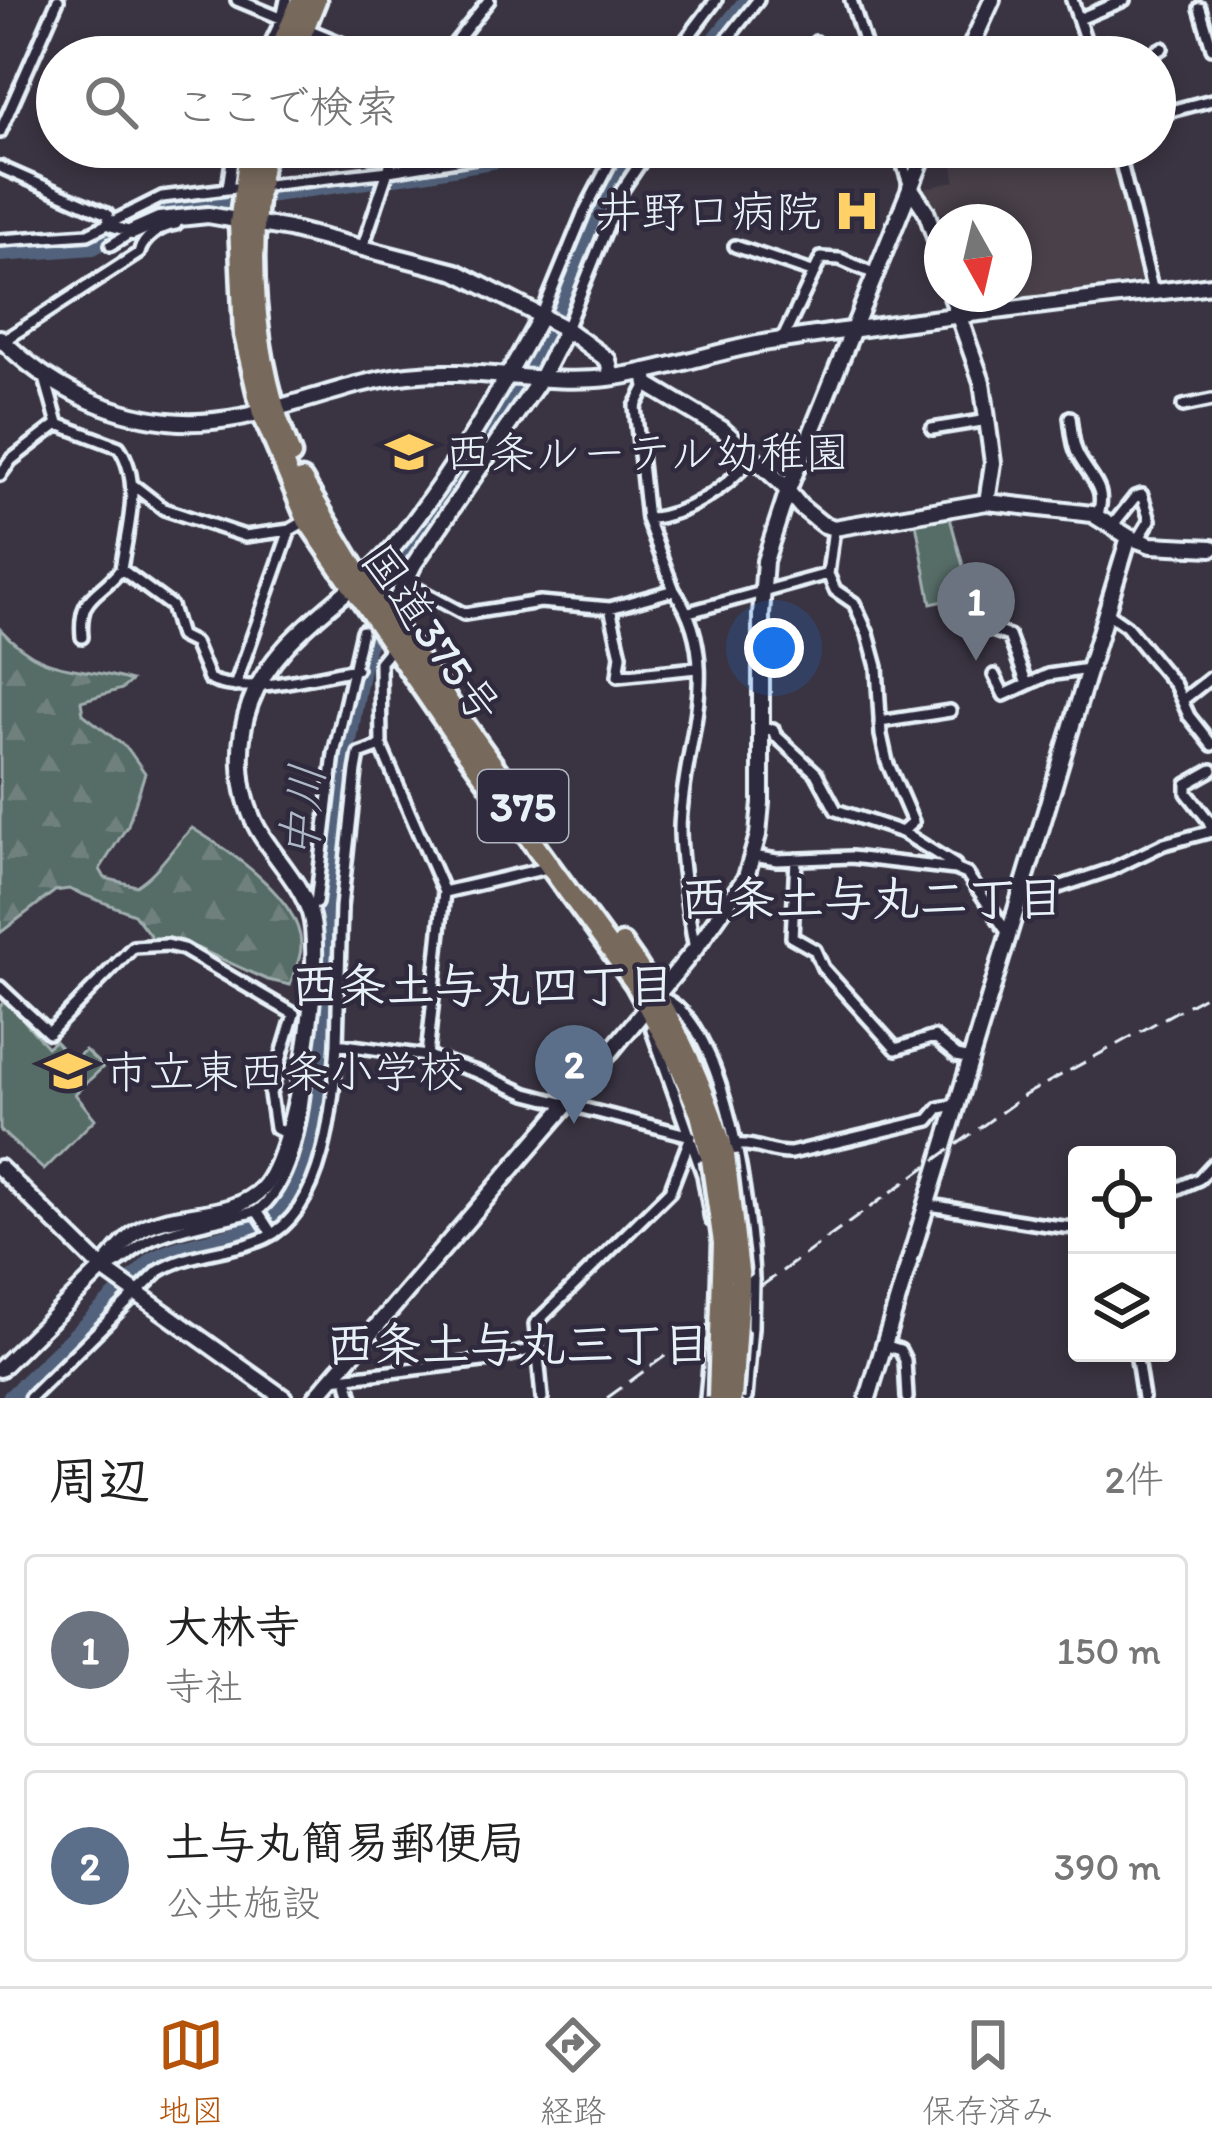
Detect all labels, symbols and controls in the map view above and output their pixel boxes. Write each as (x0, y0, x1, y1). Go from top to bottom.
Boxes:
search box (36, 36, 1176, 168)
icon: search (78, 69, 144, 135)
text: ここで検索 (174, 79, 399, 133)
place label: 井野口病院 (596, 184, 821, 238)
hospital icon: 井野口病院 (832, 186, 882, 236)
north arrow (924, 204, 1032, 312)
place label: 西条ルーテル幼稚園 (445, 425, 850, 479)
school or university icon: 西条ルーテル幼稚園 (384, 427, 434, 477)
street label: 国道375号 (351, 533, 513, 733)
pin: 1 (937, 562, 1015, 661)
your location (744, 618, 804, 678)
water label: 中川 (268, 761, 336, 863)
road number: 375 (478, 770, 568, 842)
district label: 西条土与丸二丁目 (680, 869, 1064, 927)
district label: 西条土与丸四丁目 (291, 956, 675, 1014)
pin: 2 (535, 1025, 613, 1124)
place label: 市立東西条小学校 (104, 1044, 464, 1098)
school or university icon: 市立東西条小学校 (43, 1046, 93, 1096)
map controls (1068, 1146, 1176, 1362)
button: locate (1068, 1146, 1176, 1254)
button: layers (1068, 1254, 1176, 1362)
district label: 西条土与丸三丁目 (326, 1315, 710, 1373)
text: 周辺 (48, 1450, 150, 1511)
text: 2件 (1104, 1456, 1164, 1503)
text: 大林寺 (165, 1599, 300, 1653)
text: 1 (81, 1627, 99, 1674)
text: 150 m (1057, 1627, 1161, 1674)
text: 寺社 (165, 1663, 243, 1710)
text: 土与丸簡易郵便局 (165, 1815, 525, 1869)
text: 2 (80, 1843, 100, 1890)
text: 390 m (1054, 1843, 1161, 1890)
text: 公共施設 (165, 1879, 321, 1926)
tab: 地図 (158, 2012, 224, 2132)
tab: 経路 (540, 2012, 606, 2132)
tab: 保存済み (922, 2012, 1054, 2132)

